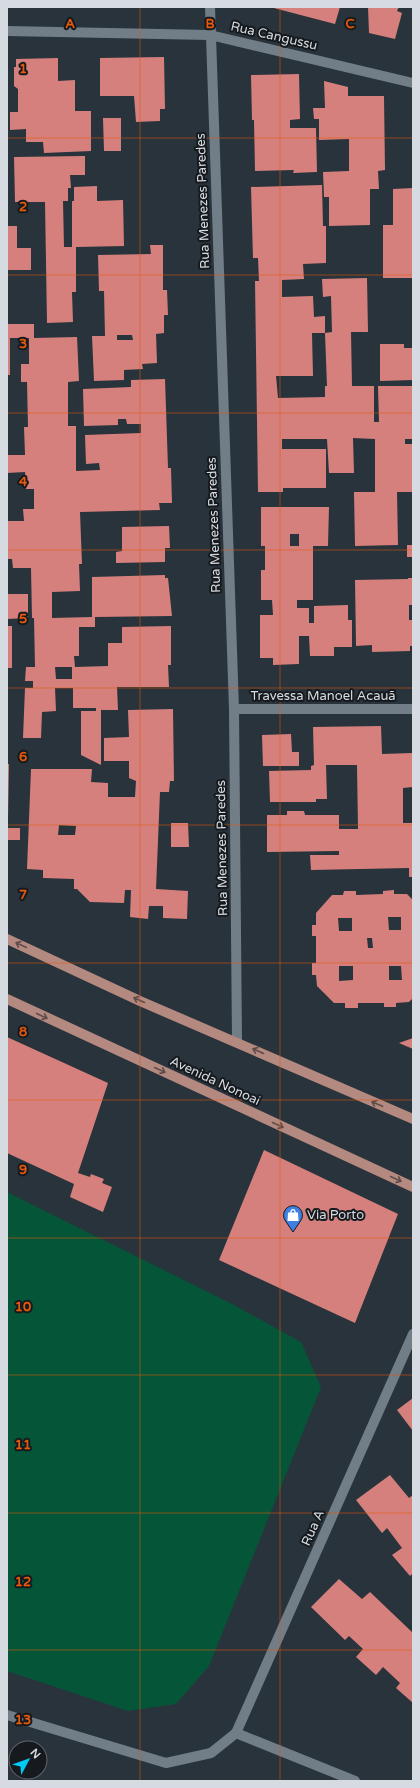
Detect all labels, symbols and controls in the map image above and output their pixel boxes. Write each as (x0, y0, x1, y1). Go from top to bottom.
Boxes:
text: A (65, 16, 75, 32)
text: B (205, 16, 215, 32)
text: C (345, 16, 355, 32)
street label: Rua Cangussu (229, 18, 319, 54)
text: 1 (19, 61, 27, 77)
street label: Rua Menezes Paredes (193, 133, 213, 269)
text: 2 (19, 199, 27, 215)
text: 3 (19, 336, 27, 352)
street label: Rua Menezes Paredes (204, 457, 224, 593)
text: 4 (19, 474, 28, 490)
text: 5 (19, 611, 27, 627)
street label: Travessa Manoel Acauã (250, 688, 396, 704)
text: 6 (19, 749, 27, 765)
street label: Rua Menezes Paredes (213, 780, 231, 916)
text: 7 (19, 887, 27, 903)
one-way arrow (15, 941, 27, 949)
one-way arrow (133, 996, 145, 1003)
one-way arrow (36, 1013, 48, 1020)
text: 8 (19, 1024, 27, 1040)
one-way arrow (253, 1047, 265, 1054)
street label: Avenida Nonoai (167, 1053, 263, 1109)
one-way arrow (154, 1067, 166, 1074)
one-way arrow (372, 1100, 384, 1107)
one-way arrow (272, 1122, 284, 1129)
text: 9 (19, 1162, 27, 1178)
one-way arrow (390, 1176, 402, 1183)
shop icon: Via Porto (282, 1204, 304, 1232)
place label: Via Porto (307, 1207, 364, 1223)
text: 10 (15, 1299, 31, 1315)
text: 11 (15, 1437, 31, 1453)
street label: Rua A (298, 1507, 328, 1548)
text: 12 (15, 1574, 31, 1590)
text: 13 (15, 1712, 31, 1728)
north arrow (8, 1740, 48, 1780)
text: N (27, 1746, 43, 1761)

